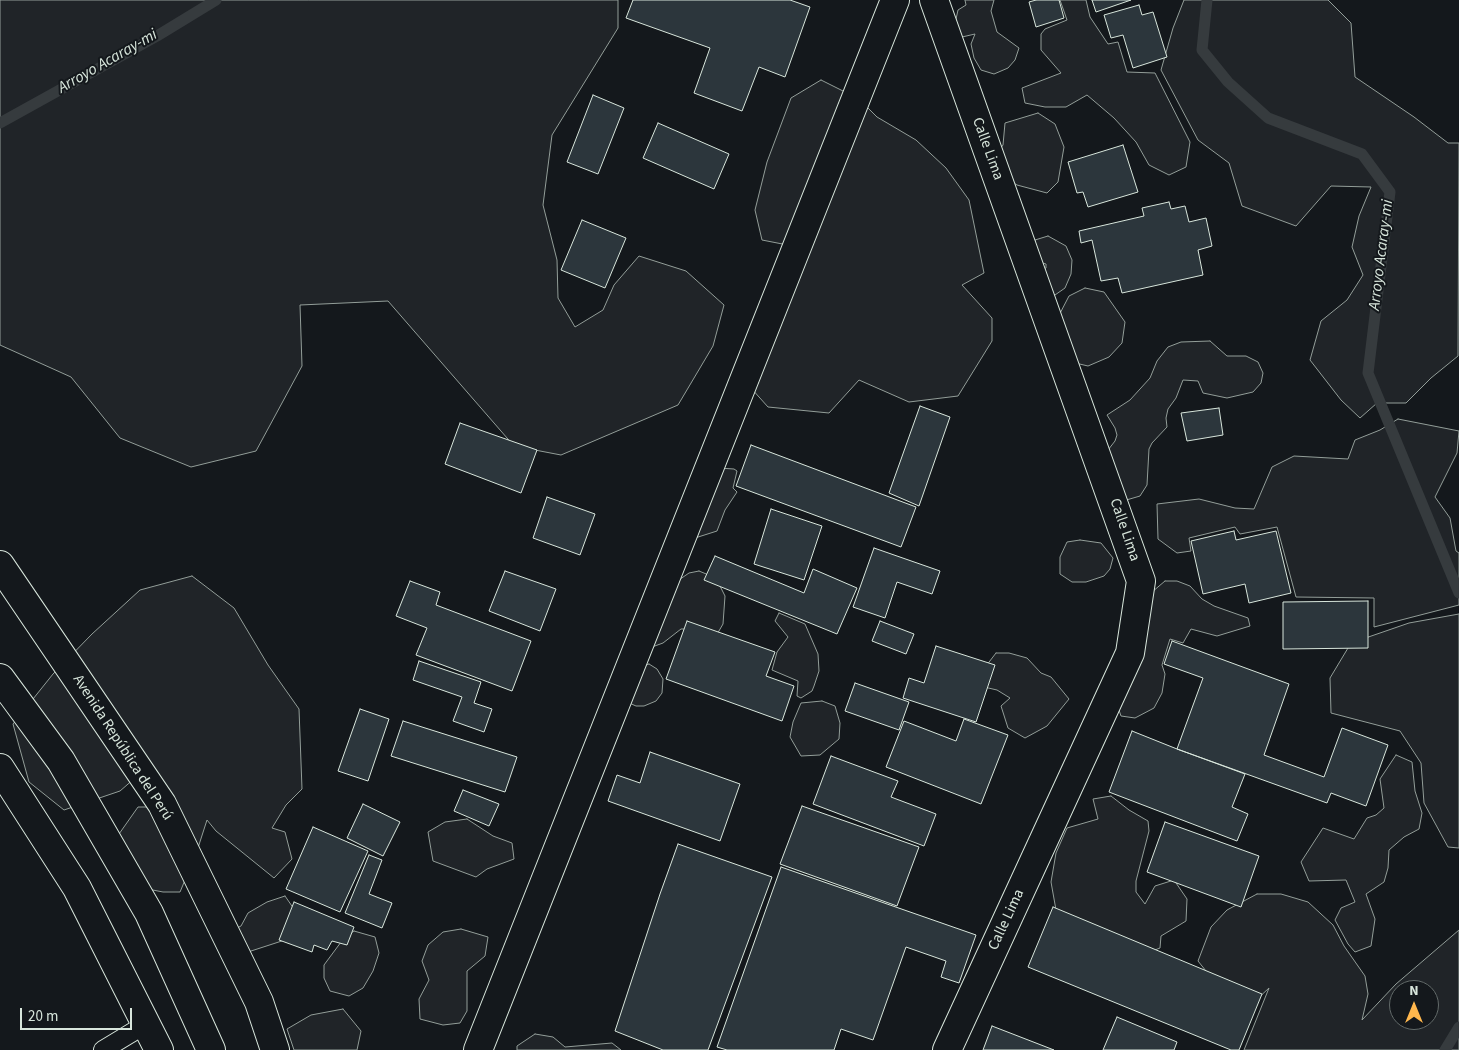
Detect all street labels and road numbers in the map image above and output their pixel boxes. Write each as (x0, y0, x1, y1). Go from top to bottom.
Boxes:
street label: Calle Lima (967, 115, 1007, 183)
street label: Calle Lima (1105, 496, 1143, 564)
street label: Avenida República del Perú (68, 672, 176, 824)
street label: Calle Lima (985, 887, 1029, 953)

